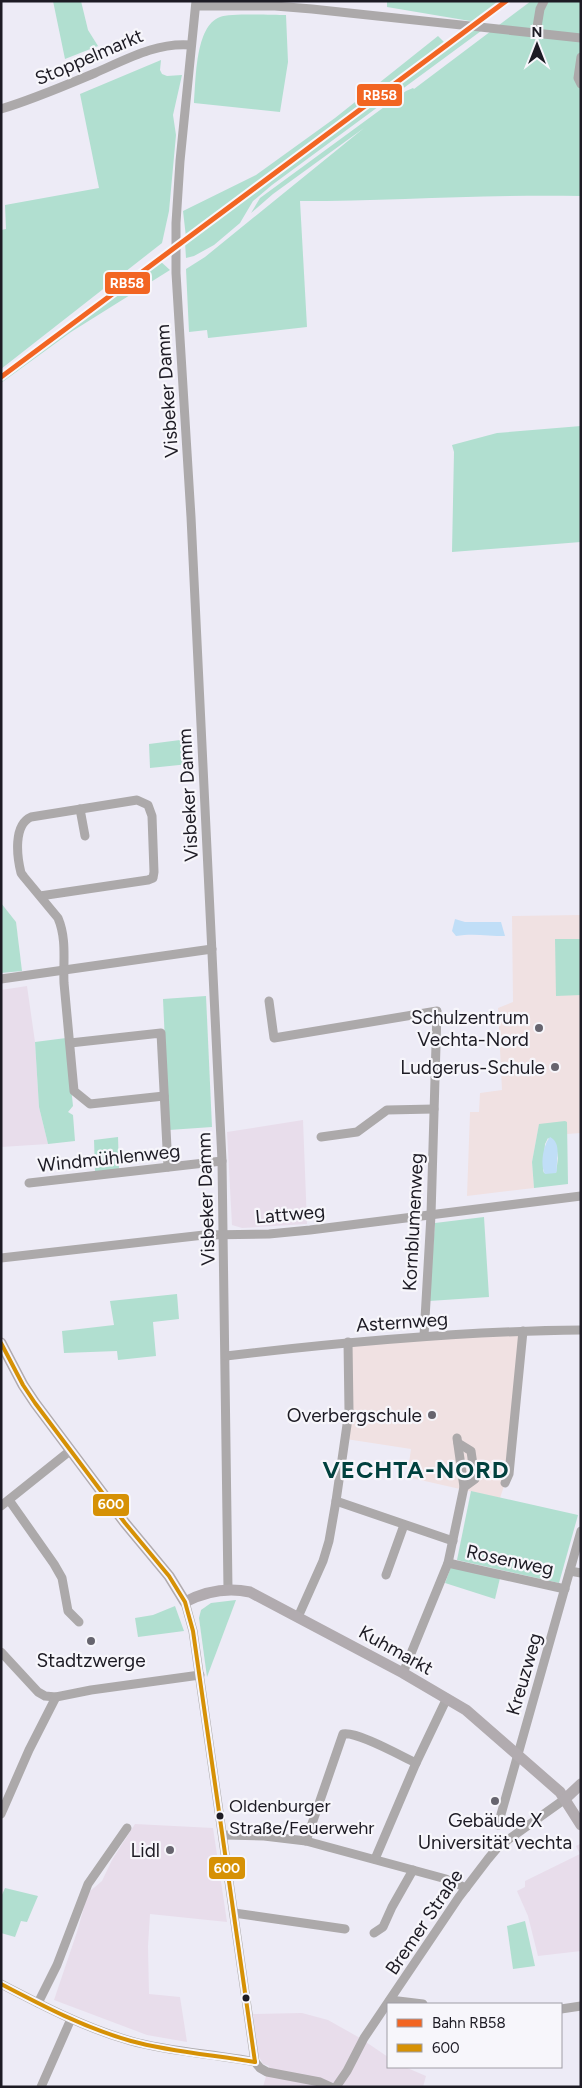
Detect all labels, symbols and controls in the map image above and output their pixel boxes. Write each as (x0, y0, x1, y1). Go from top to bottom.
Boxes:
north arrow (512, 20, 562, 70)
street label: Stoppelmarkt (31, 24, 147, 90)
text: N (532, 24, 542, 41)
line badge: RB58 (356, 83, 403, 107)
text: RB58 (363, 87, 397, 104)
line badge: RB58 (104, 271, 151, 295)
text: RB58 (110, 275, 144, 292)
street label: Visbeker Damm (151, 324, 183, 458)
street label: Visbeker Damm (173, 728, 203, 862)
place label: Schulzentrum Vechta-Nord (411, 1006, 529, 1051)
marker: Schulzentrum Vechta-Nord (533, 1022, 545, 1034)
place label: Ludgerus-Schule (400, 1056, 545, 1079)
marker: Ludgerus-Schule (549, 1061, 561, 1073)
street label: Visbeker Damm (192, 1132, 220, 1266)
street label: Windmühlenweg (37, 1139, 181, 1177)
street label: Kornblumenweg (398, 1152, 428, 1292)
street label: Lattweg (254, 1199, 326, 1229)
street label: Asternweg (355, 1307, 449, 1337)
place label: Overbergschule (287, 1404, 422, 1427)
marker: Overbergschule (426, 1409, 438, 1421)
district label: VECHTA-NORD (323, 1455, 510, 1484)
line badge: 600 (92, 1493, 130, 1517)
text: 600 (98, 1496, 124, 1513)
street label: Rosenweg (464, 1540, 556, 1580)
street label: Kuhmarkt (355, 1620, 437, 1680)
street label: Kreuzweg (501, 1630, 547, 1718)
marker: Stadtzwerge (85, 1635, 97, 1647)
place label: Stadtzwerge (36, 1649, 146, 1672)
place label: Oldenburger Straße/Feuerwehr (229, 1795, 374, 1839)
marker: Gebäude X Universität vechta (489, 1795, 501, 1807)
place label: Gebäude X Universität vechta (418, 1809, 572, 1854)
marker: Oldenburger Straße/Feuerwehr (215, 1811, 225, 1821)
place label: Lidl (130, 1839, 160, 1862)
marker: Lidl (164, 1844, 176, 1856)
line badge: 600 (208, 1856, 246, 1880)
text: 600 (214, 1860, 240, 1877)
street label: Bremer Straße (380, 1865, 468, 1979)
unlabelled marker (241, 1993, 251, 2003)
legend (387, 2003, 562, 2068)
text: Bahn RB58 (432, 2014, 506, 2032)
text: 600 (432, 2039, 460, 2057)

